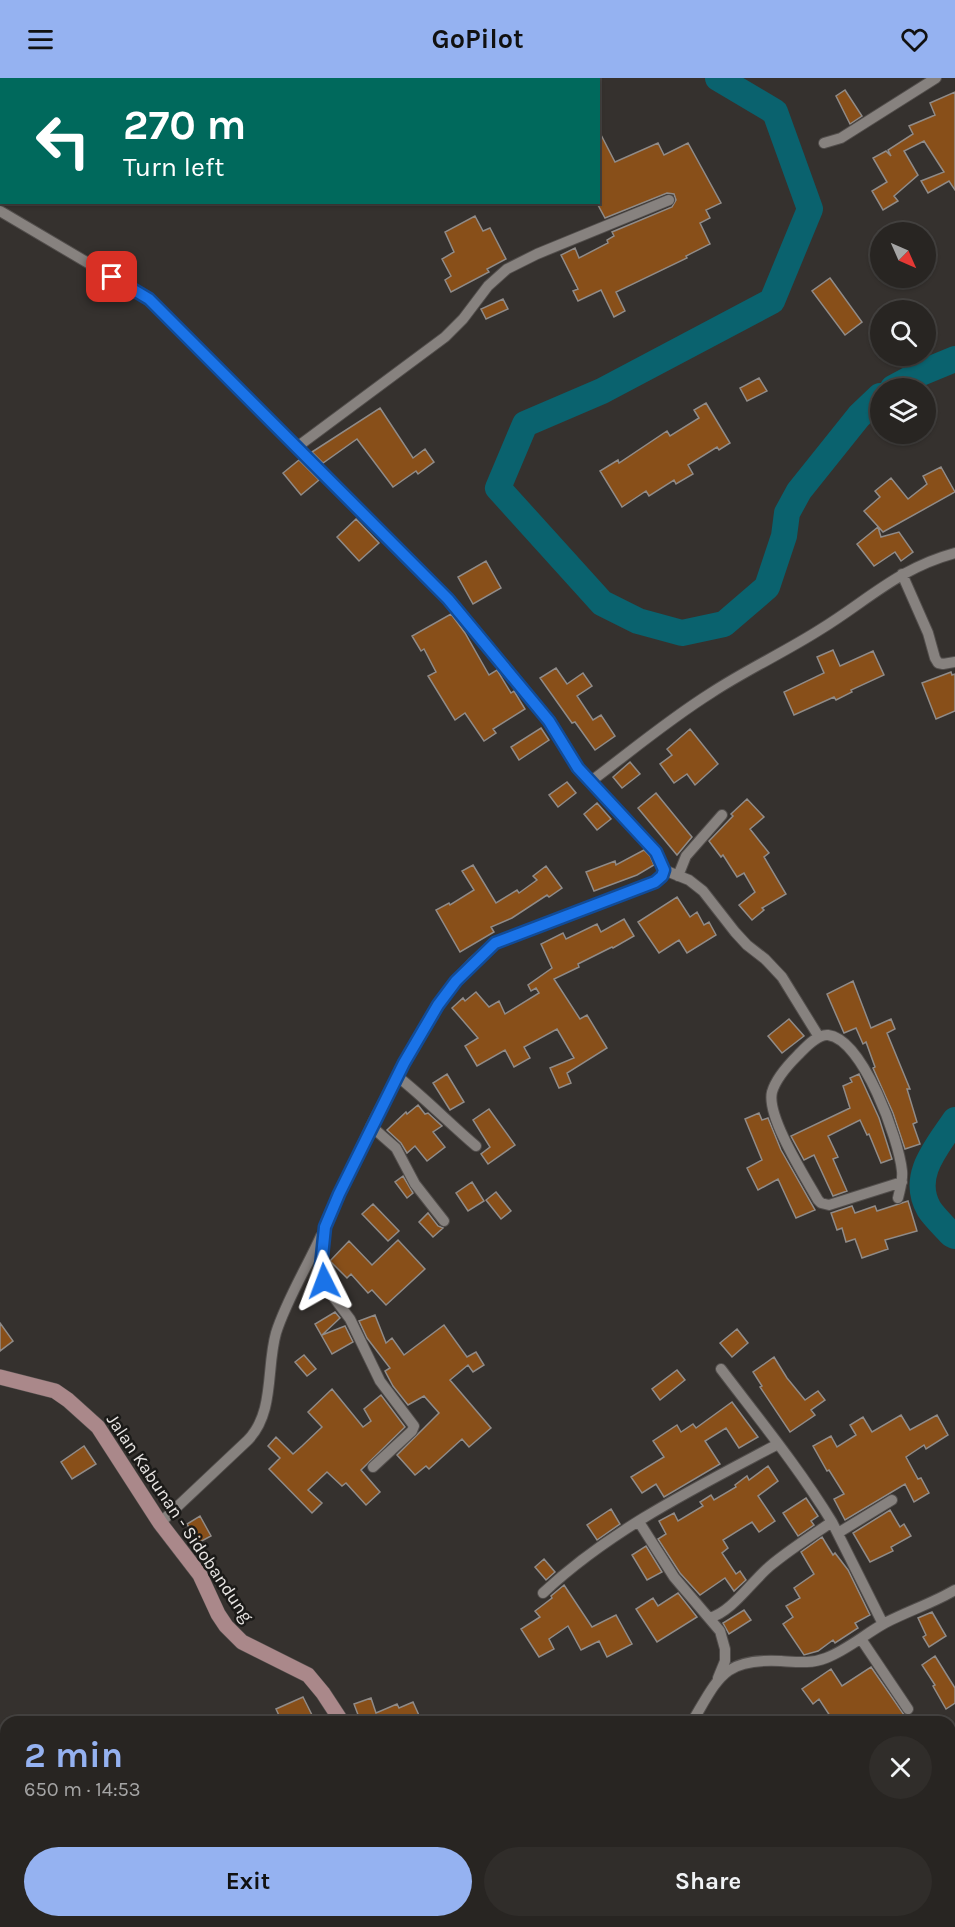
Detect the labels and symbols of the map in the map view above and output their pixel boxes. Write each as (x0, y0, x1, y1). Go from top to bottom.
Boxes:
north arrow (870, 222, 936, 288)
pin (86, 251, 137, 302)
position arrow (292, 1249, 356, 1313)
street label: Jalan Kabunan - Sidobandung (102, 1410, 258, 1626)

